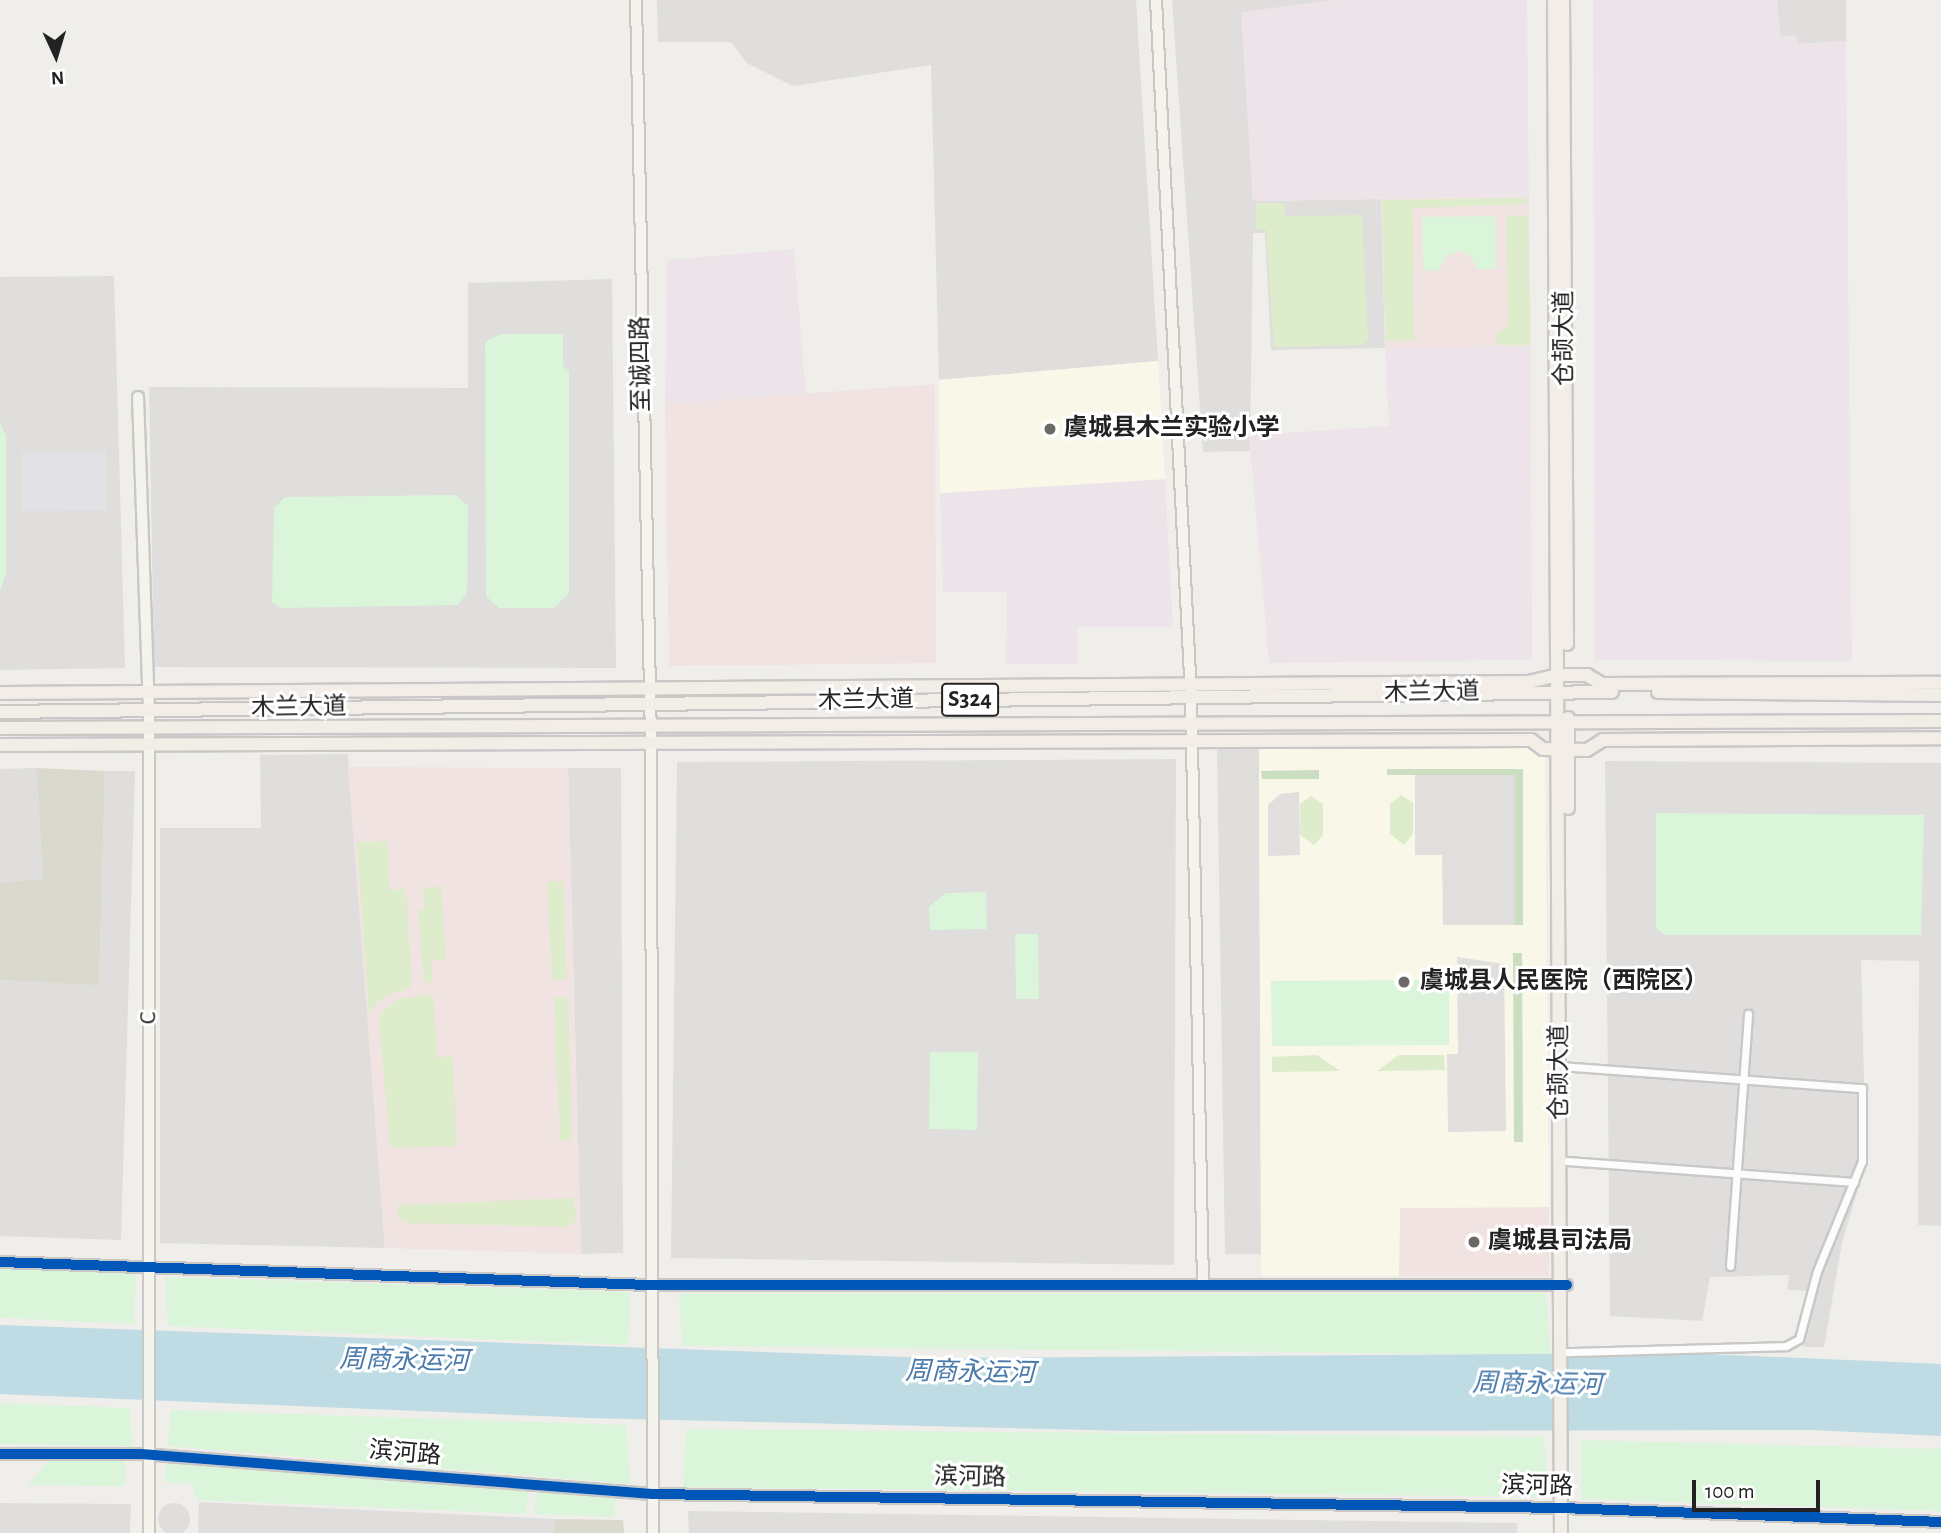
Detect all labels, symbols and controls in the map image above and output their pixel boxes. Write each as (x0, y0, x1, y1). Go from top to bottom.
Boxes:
north arrow (21, 21, 91, 91)
text: N (50, 68, 65, 87)
street label: 仓颉大道 (1551, 290, 1579, 386)
street label: 至诚四路 (627, 316, 657, 412)
place label: 虞城县木兰实验小学 (1064, 415, 1280, 443)
marker: 虞城县木兰实验小学 (1042, 421, 1058, 437)
street label: 木兰大道 (1384, 678, 1480, 708)
road number: S324 (940, 680, 1000, 720)
street label: 木兰大道 (818, 686, 914, 716)
street label: 木兰大道 (251, 693, 347, 723)
place label: 虞城县人民医院（西院区） (1420, 968, 1708, 996)
marker: 虞城县人民医院（西院区） (1394, 972, 1414, 992)
street label: C (135, 1012, 163, 1024)
street label: 仓颉大道 (1546, 1024, 1574, 1120)
place label: 虞城县司法局 (1488, 1228, 1632, 1256)
marker: 虞城县司法局 (1466, 1234, 1482, 1250)
water label: 周商永运河 (339, 1344, 469, 1378)
water label: 周商永运河 (905, 1356, 1035, 1390)
water label: 周商永运河 (1472, 1368, 1602, 1402)
street label: 滨河路 (368, 1437, 442, 1471)
street label: 滨河路 (934, 1463, 1006, 1493)
scale bar (1696, 1466, 1824, 1510)
street label: 滨河路 (1501, 1472, 1573, 1502)
text: 100 m (1705, 1481, 1755, 1502)

